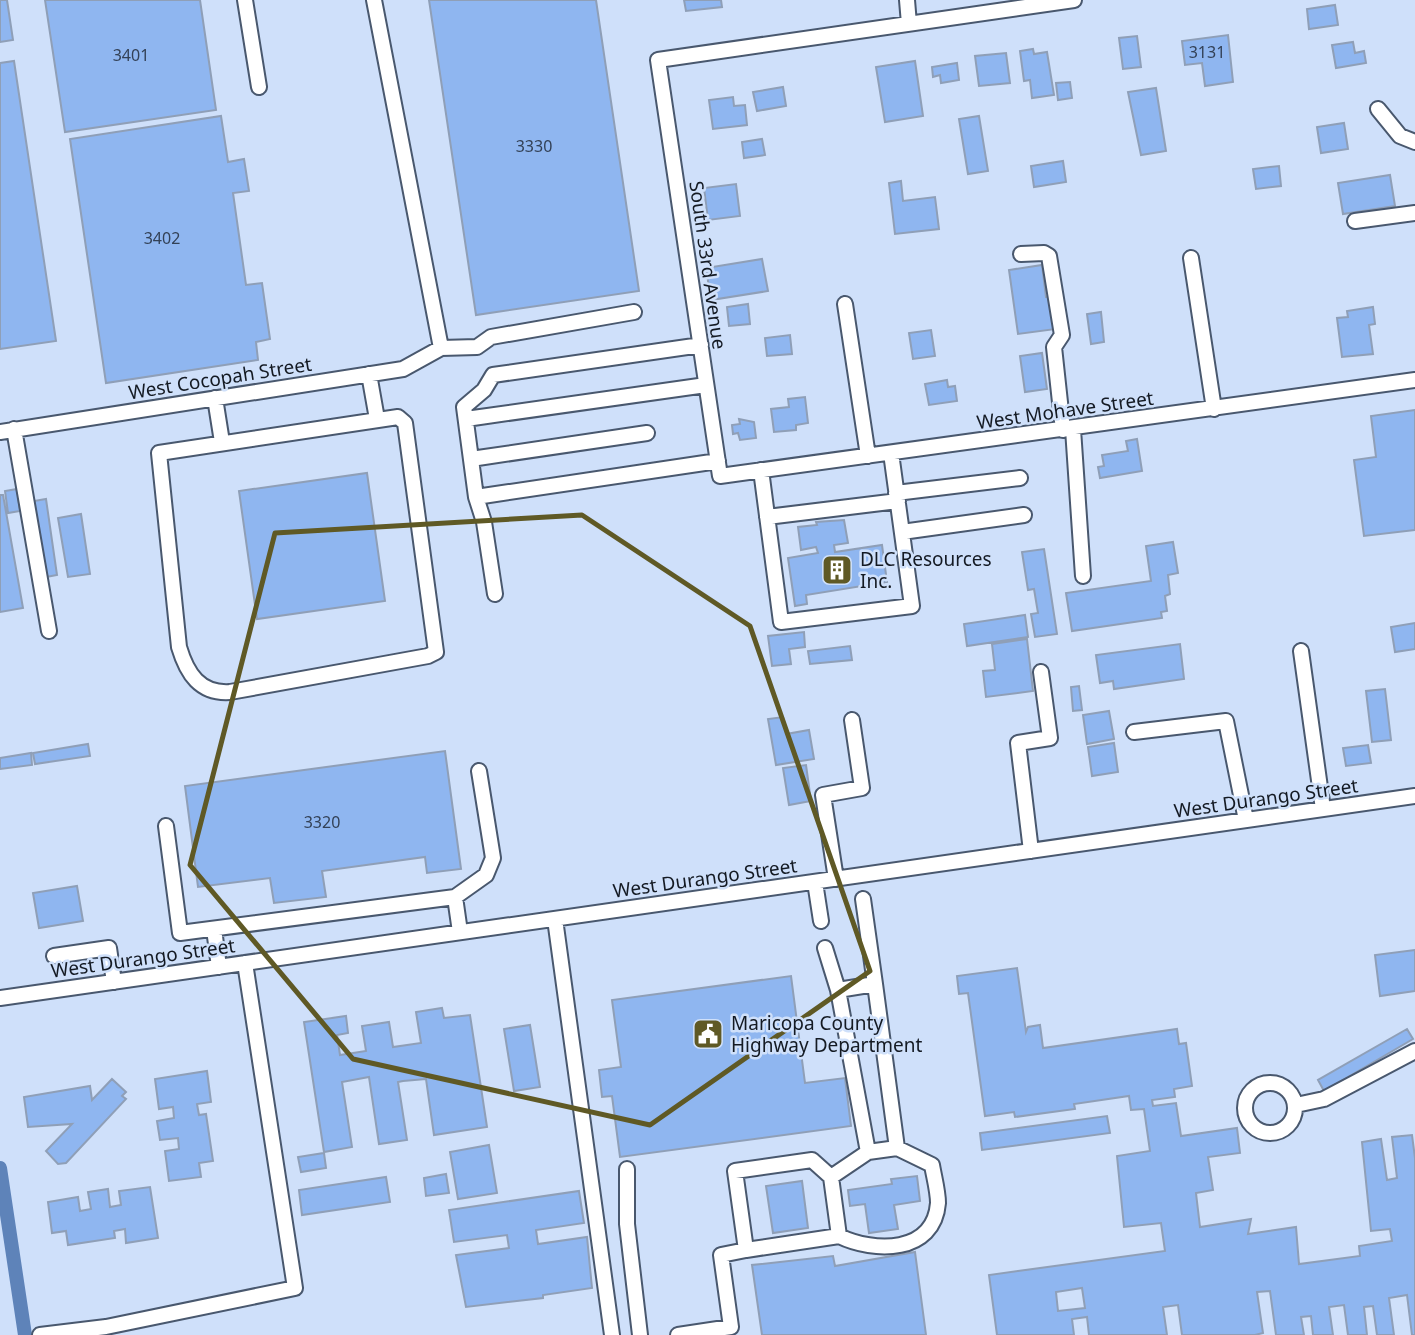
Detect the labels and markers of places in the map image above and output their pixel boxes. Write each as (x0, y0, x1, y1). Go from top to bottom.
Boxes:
place label: DLC Resources Inc. (860, 546, 992, 594)
building icon: DLC Resources Inc. (820, 553, 854, 587)
place label: Maricopa County Highway Department (731, 1010, 922, 1058)
public building icon: Maricopa County Highway Department (691, 1017, 725, 1051)

